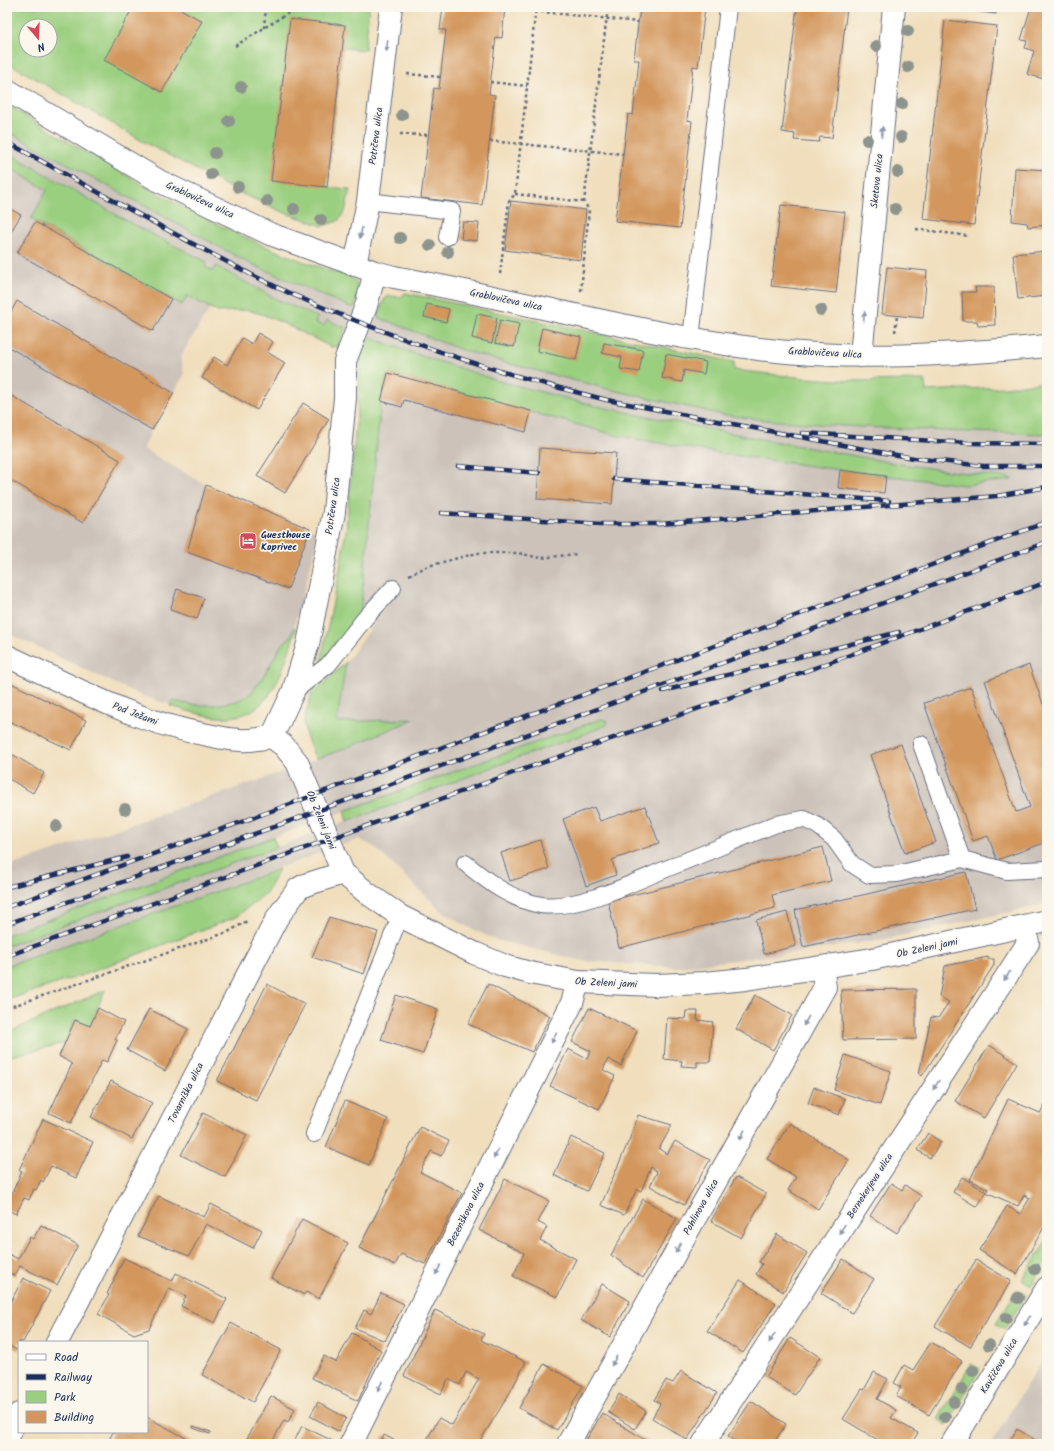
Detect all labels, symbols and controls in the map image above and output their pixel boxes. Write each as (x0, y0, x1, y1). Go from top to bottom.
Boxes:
north arrow (18, 18, 58, 58)
text: N (35, 37, 47, 56)
one-way arrow (384, 40, 390, 52)
street label: Potrčeva ulica (365, 106, 388, 166)
one-way arrow (879, 126, 885, 138)
street label: Sketova ulica (866, 153, 888, 209)
street label: Grablovičeva ulica (163, 177, 237, 223)
one-way arrow (358, 227, 364, 239)
street label: Grablovičeva ulica (468, 285, 544, 316)
one-way arrow (860, 311, 867, 323)
street label: Grablovičeva ulica (788, 343, 862, 363)
street label: Potrčeva ulica (321, 476, 345, 536)
place label: Guesthouse Koprivec (261, 527, 311, 555)
hotel icon: Guesthouse Koprivec (238, 531, 258, 551)
street label: Pod Ježami (110, 698, 161, 730)
street label: Ob Zeleni jami (302, 788, 340, 852)
street label: Ob Zeleni jami (895, 934, 960, 962)
one-way arrow (1003, 971, 1011, 981)
street label: Ob Zeleni jami (574, 973, 638, 993)
one-way arrow (802, 1016, 809, 1027)
one-way arrow (551, 1032, 558, 1043)
street label: Tovarniška ulica (164, 1060, 208, 1126)
one-way arrow (932, 1079, 940, 1090)
one-way arrow (739, 1129, 746, 1141)
one-way arrow (493, 1148, 499, 1160)
street label: Bernekerjeva ulica (843, 1150, 897, 1222)
street label: Pohlinova ulica (679, 1176, 723, 1238)
street label: Bezenškova ulica (443, 1179, 489, 1249)
one-way arrow (839, 1223, 846, 1235)
one-way arrow (675, 1242, 682, 1254)
one-way arrow (435, 1264, 441, 1276)
one-way arrow (1023, 1315, 1030, 1327)
one-way arrow (768, 1333, 776, 1343)
street label: Kavčičeva ulica (976, 1335, 1022, 1397)
legend (18, 1341, 148, 1433)
text: Road (54, 1348, 79, 1367)
one-way arrow (611, 1355, 618, 1367)
text: Railway (54, 1368, 92, 1387)
one-way arrow (376, 1380, 383, 1392)
text: Park (54, 1388, 76, 1407)
text: Building (54, 1408, 94, 1427)

